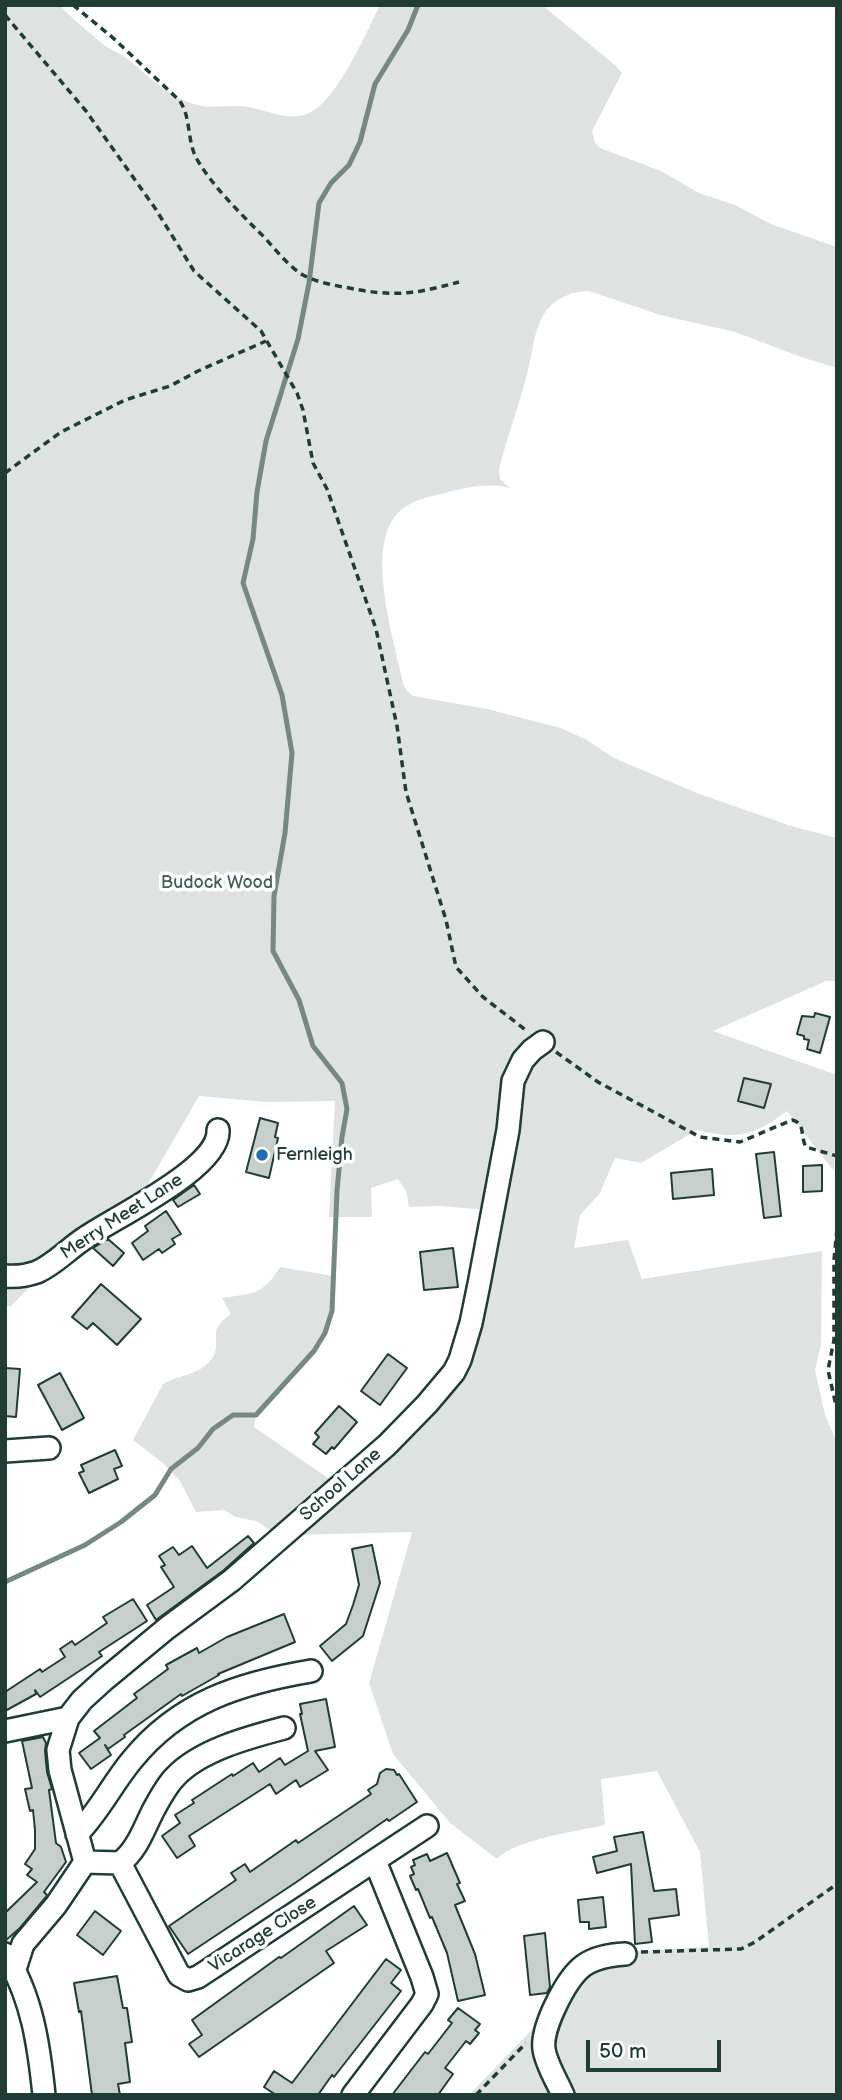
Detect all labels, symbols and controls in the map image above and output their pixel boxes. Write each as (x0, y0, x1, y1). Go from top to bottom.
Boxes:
park label: Budock Wood (161, 872, 273, 894)
place label: Fernleigh (276, 1144, 353, 1166)
marker: Fernleigh (254, 1147, 270, 1163)
street label: Merry Meet Lane (57, 1169, 187, 1265)
street label: School Lane (296, 1444, 386, 1526)
street label: Vicarage Close (205, 1892, 321, 1978)
scale bar (590, 2026, 725, 2070)
text: 50 m (599, 2039, 646, 2064)

